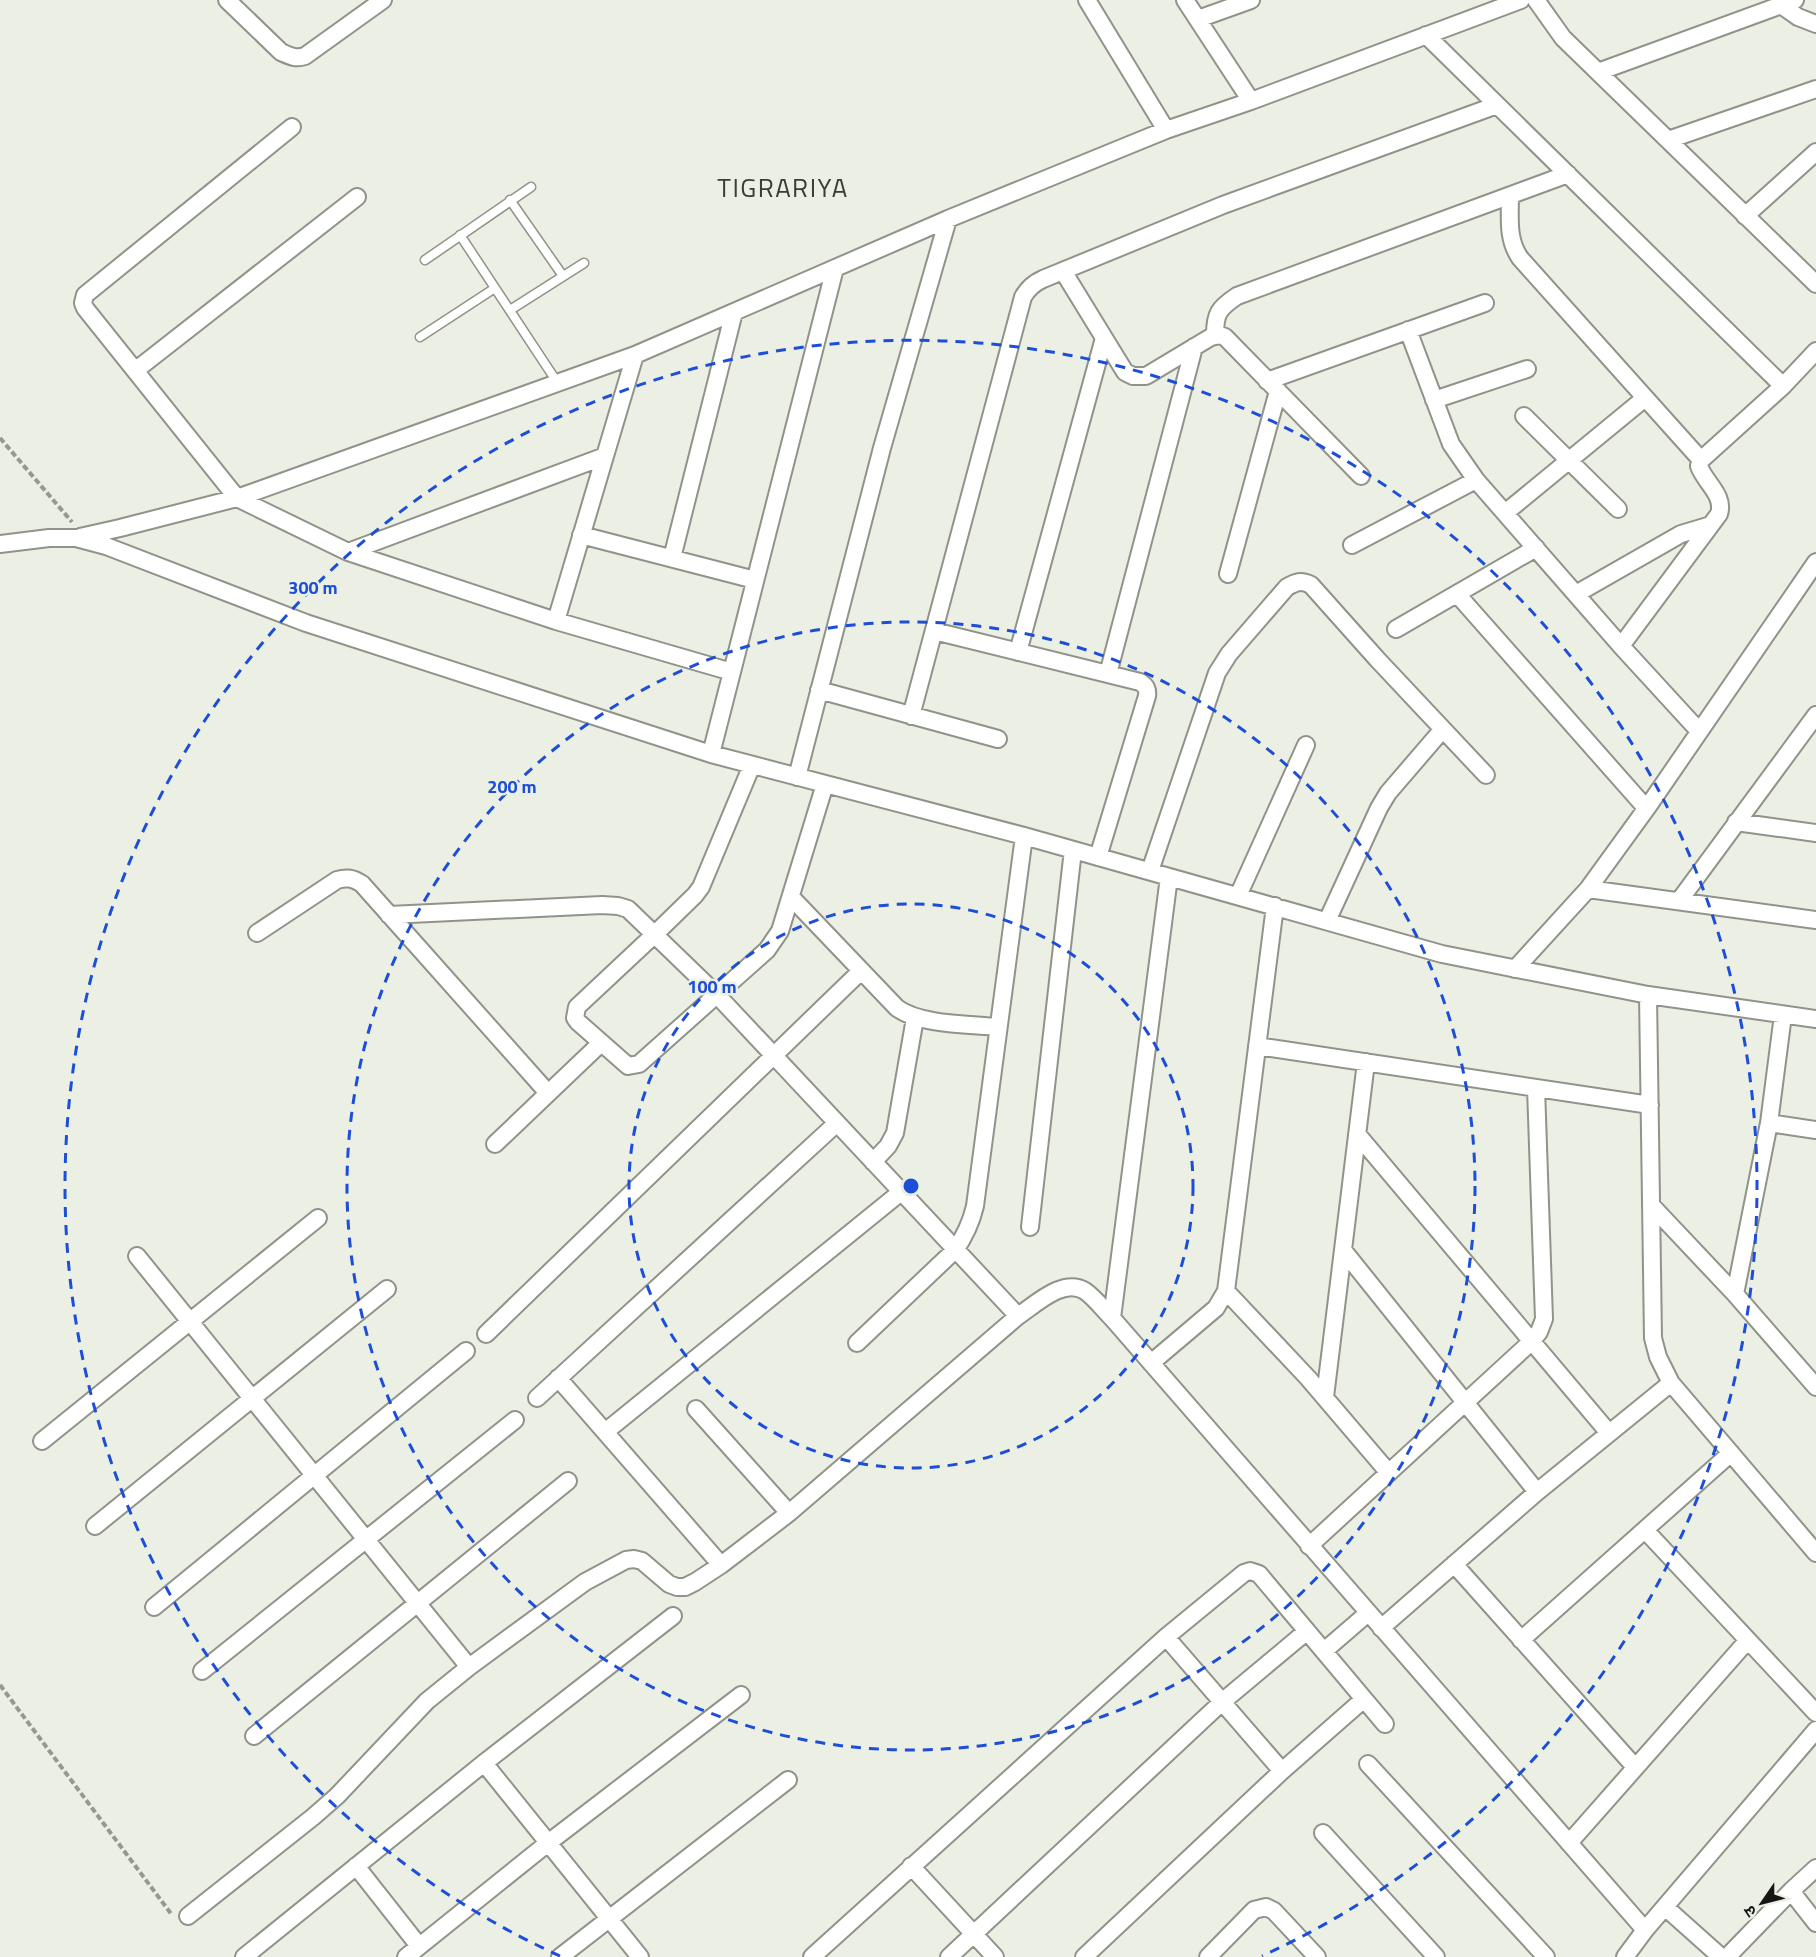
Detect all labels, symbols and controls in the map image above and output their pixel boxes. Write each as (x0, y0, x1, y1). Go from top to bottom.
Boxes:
district label: TIGRARIYA (717, 168, 849, 207)
text: 300 m (288, 574, 338, 601)
text: 200 m (487, 773, 537, 800)
text: 100 m (687, 973, 737, 1000)
centre of rings (901, 1176, 921, 1196)
north arrow (1732, 1873, 1792, 1933)
text: उ (1737, 1900, 1762, 1922)

